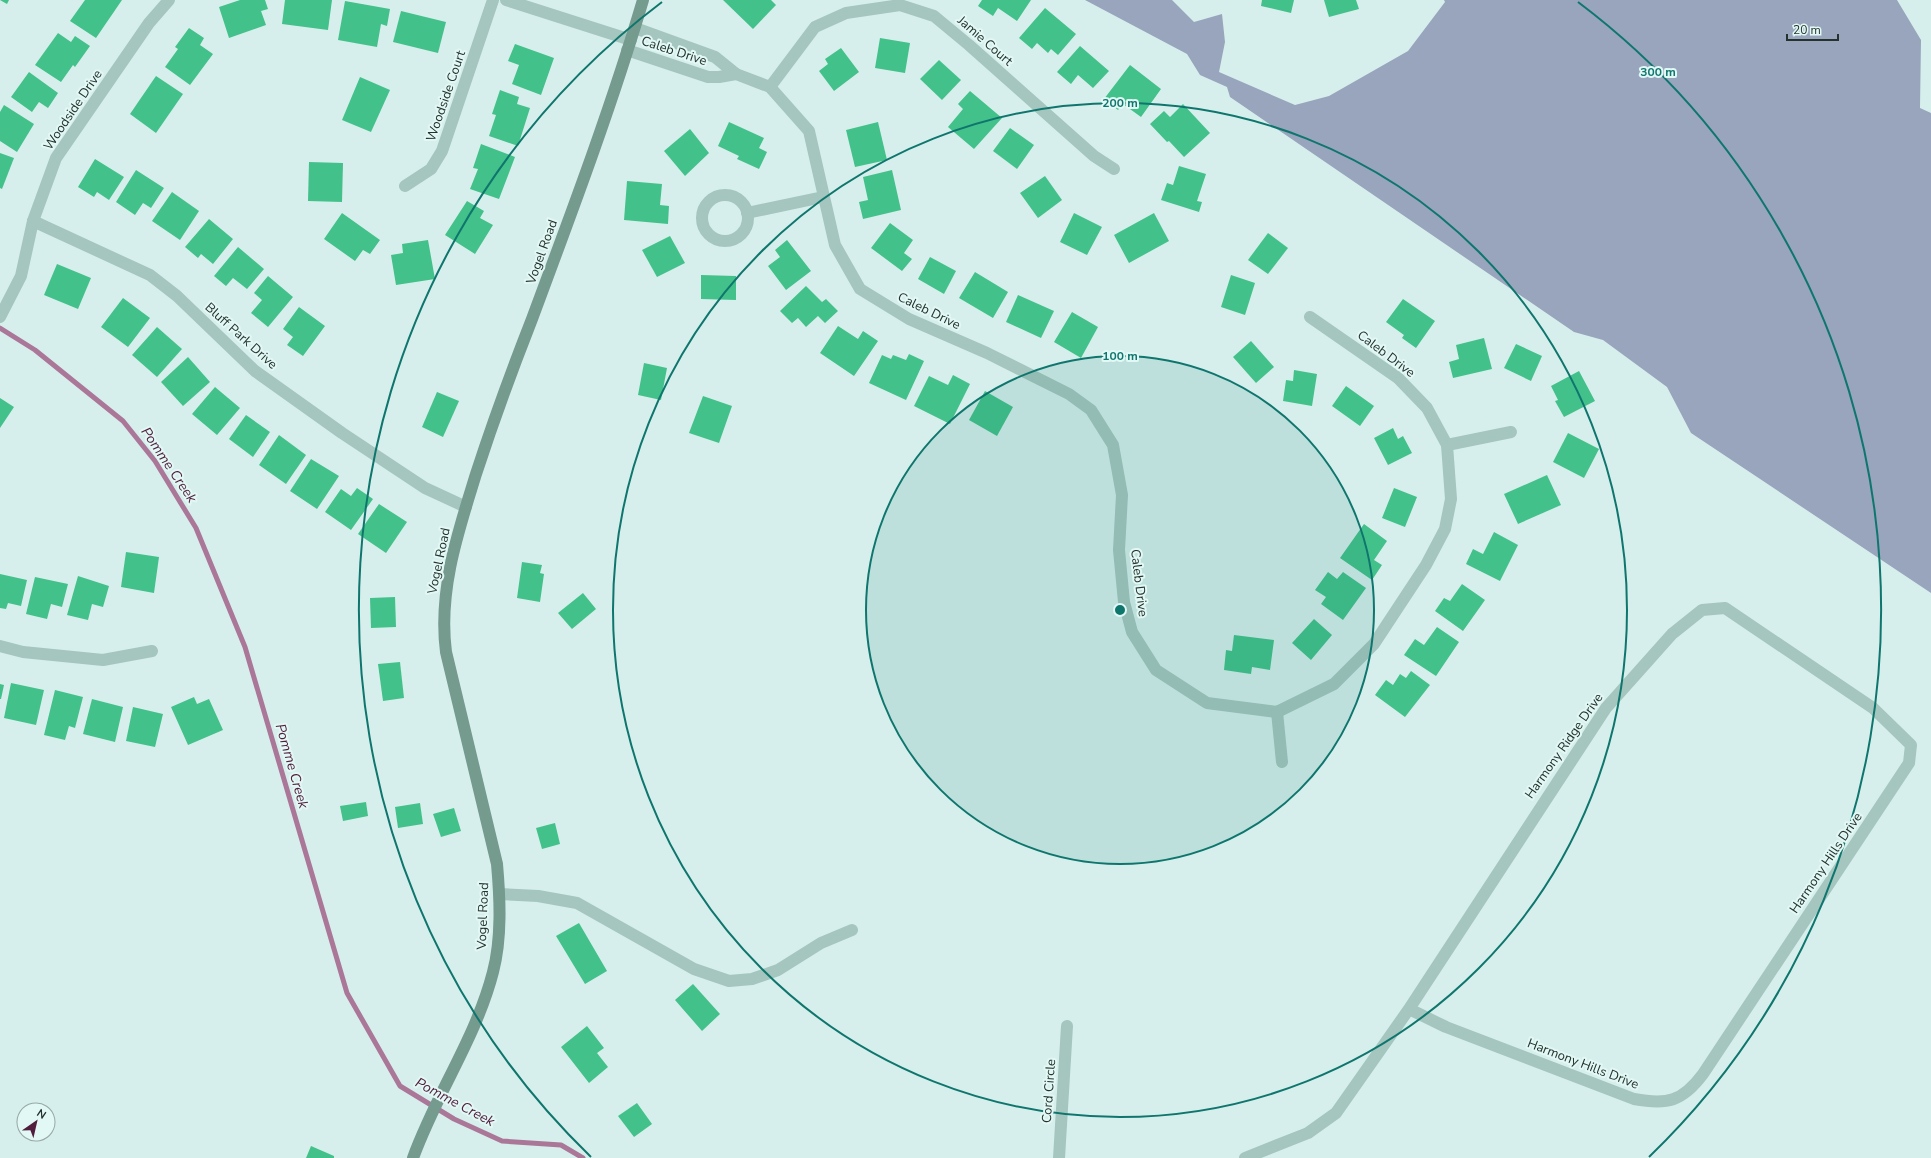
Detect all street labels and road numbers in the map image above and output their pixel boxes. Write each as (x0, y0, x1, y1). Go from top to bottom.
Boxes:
street label: Jamie Court (953, 11, 1017, 70)
street label: Caleb Drive (639, 32, 709, 70)
street label: Woodside Court (422, 48, 470, 144)
street label: Woodside Drive (39, 66, 107, 154)
street label: Vogel Road (522, 217, 562, 288)
street label: Caleb Drive (895, 288, 964, 334)
street label: Bluff Park Drive (201, 299, 281, 373)
street label: Caleb Drive (1353, 326, 1419, 382)
street label: Vogel Road (423, 526, 455, 597)
street label: Caleb Drive (1126, 548, 1152, 618)
street label: Harmony Ridge Drive (1521, 690, 1607, 802)
street label: Harmony Hills Drive (1786, 809, 1867, 917)
street label: Vogel Road (473, 882, 493, 951)
street label: Harmony Hills Drive (1525, 1034, 1641, 1094)
street label: Cord Circle (1038, 1058, 1060, 1124)

